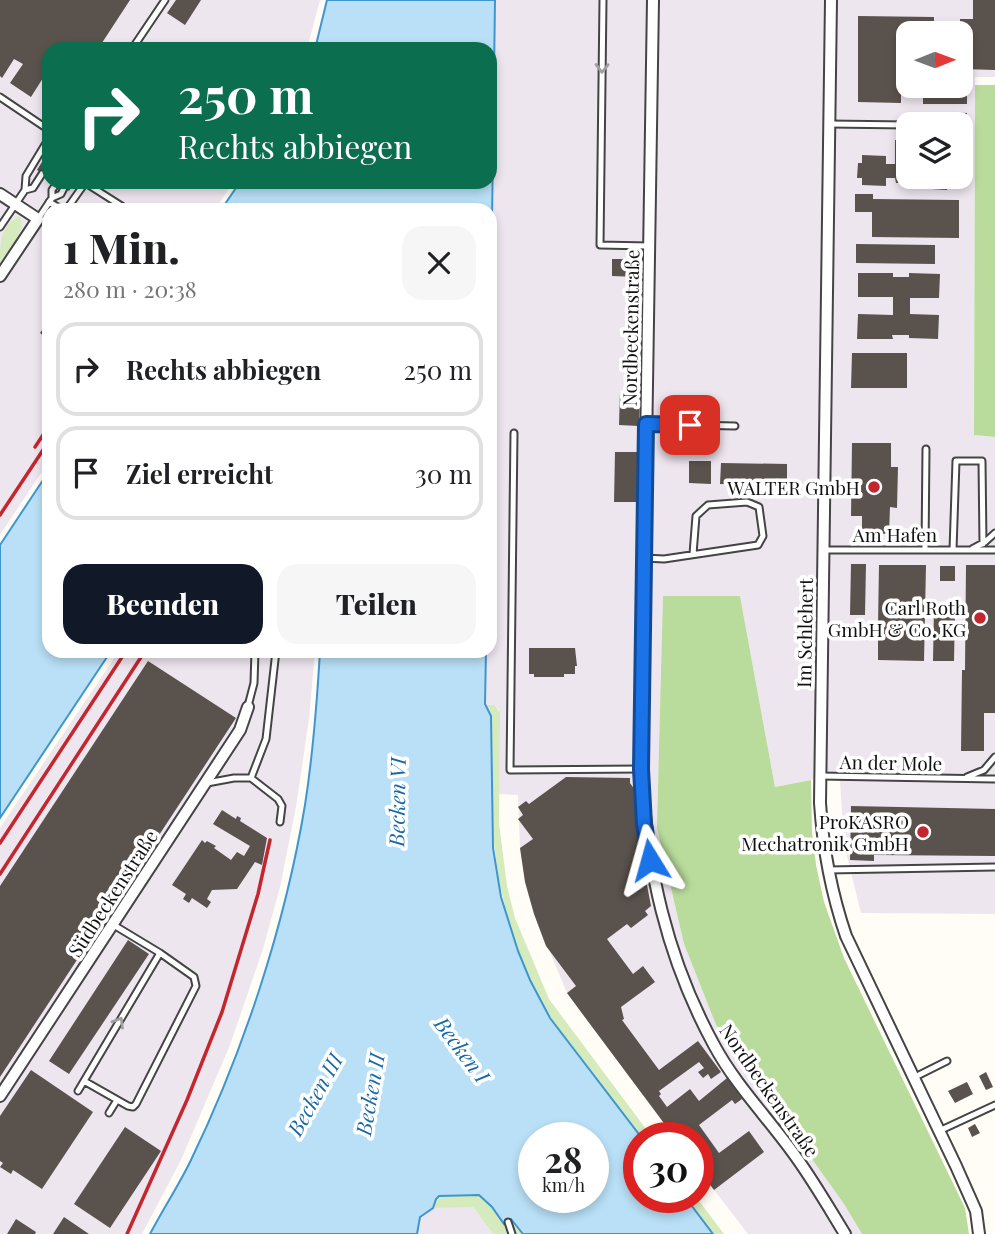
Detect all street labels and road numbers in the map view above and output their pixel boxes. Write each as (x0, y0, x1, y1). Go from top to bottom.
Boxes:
street label: Nordbeckenstraße (616, 249, 644, 407)
street label: Am Hafen (852, 521, 938, 547)
street label: Im Schlehert (790, 578, 818, 688)
street label: An der Mole (838, 748, 943, 776)
street label: Südbeckenstraße (61, 824, 163, 962)
street label: Nordbeckenstraße (714, 1018, 826, 1162)

